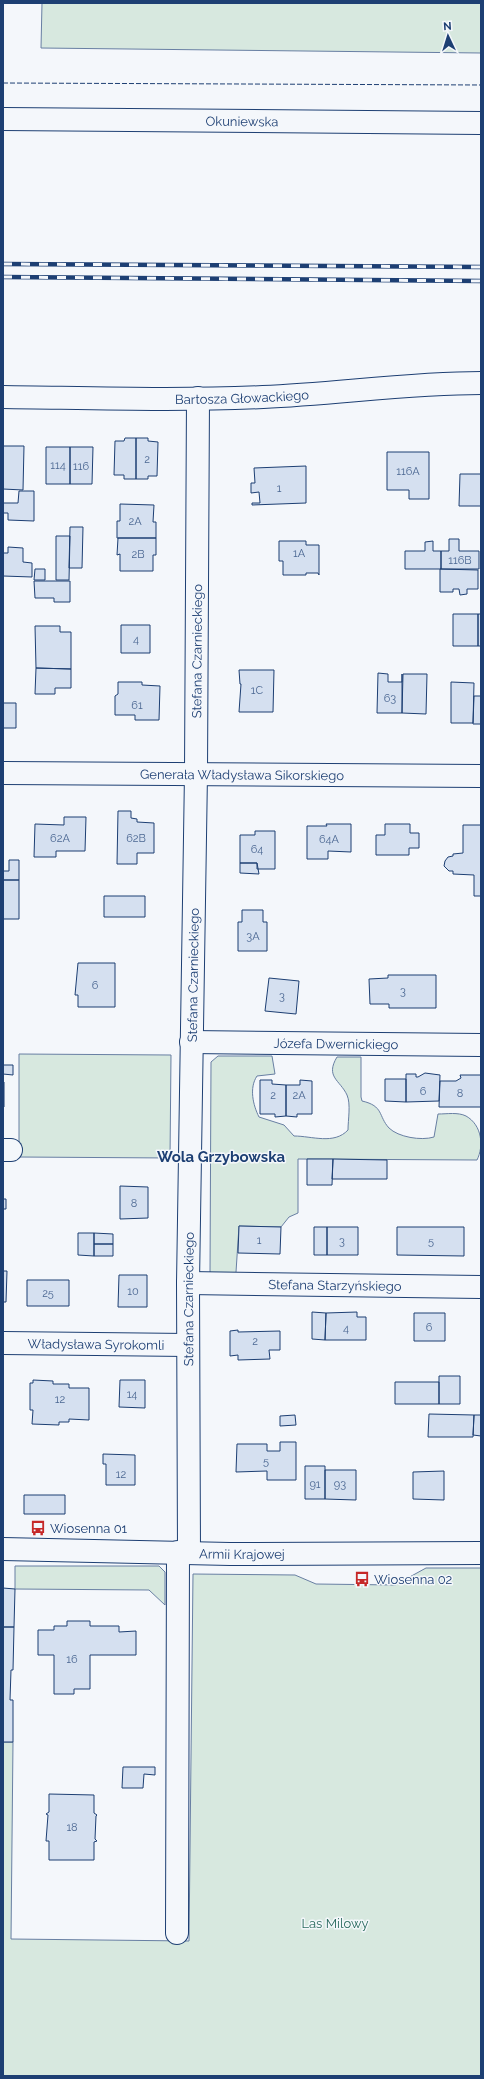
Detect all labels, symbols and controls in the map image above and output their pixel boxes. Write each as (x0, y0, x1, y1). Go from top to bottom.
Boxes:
north arrow (428, 16, 468, 56)
text: N (443, 20, 452, 33)
street label: Okuniewska (205, 113, 279, 129)
street label: Bartosza Głowackiego (175, 387, 310, 407)
house number: 2 (144, 453, 150, 466)
house number: 114 (50, 459, 66, 472)
house number: 116 (73, 460, 89, 473)
house number: 116A (396, 465, 420, 478)
house number: 1 (277, 482, 282, 495)
house number: 2A (128, 515, 142, 528)
house number: 1A (293, 547, 306, 560)
house number: 2B (131, 548, 145, 561)
house number: 116B (448, 554, 472, 567)
street label: Stefana Czarnieckiego (189, 584, 205, 718)
house number: 4 (133, 633, 139, 646)
house number: 1C (251, 684, 264, 697)
house number: 63 (384, 692, 396, 705)
house number: 61 (131, 699, 143, 712)
street label: Generała Władysława Sikorskiego (140, 766, 344, 783)
house number: 62A (50, 832, 70, 845)
house number: 62B (126, 832, 146, 845)
house number: 64A (319, 833, 340, 846)
house number: 64 (251, 843, 263, 856)
street label: Stefana Czarnieckiego (184, 908, 201, 1042)
house number: 3A (246, 930, 260, 943)
house number: 6 (92, 979, 99, 992)
house number: 3 (400, 985, 406, 998)
house number: 3 (279, 990, 285, 1003)
street label: Józefa Dwernickiego (273, 1035, 399, 1052)
house number: 6 (420, 1085, 427, 1098)
house number: 8 (457, 1087, 463, 1100)
house number: 2 (270, 1089, 276, 1102)
house number: 2A (292, 1089, 306, 1102)
district label: Wola Grzybowska (157, 1148, 285, 1166)
house number: 8 (131, 1197, 137, 1210)
street label: Stefana Czarnieckiego (180, 1231, 196, 1366)
house number: 1 (257, 1234, 262, 1247)
house number: 3 (339, 1235, 345, 1248)
house number: 5 (428, 1235, 434, 1248)
street label: Stefana Starzyńskiego (268, 1277, 402, 1293)
house number: 10 (127, 1285, 139, 1298)
house number: 25 (42, 1287, 54, 1300)
house number: 6 (426, 1321, 433, 1334)
house number: 4 (343, 1322, 349, 1335)
house number: 2 (252, 1335, 258, 1348)
street label: Władysława Syrokomli (28, 1336, 164, 1352)
house number: 14 (127, 1388, 137, 1401)
house number: 12 (55, 1393, 65, 1406)
house number: 5 (263, 1455, 269, 1468)
house number: 12 (116, 1468, 126, 1481)
house number: 91 (309, 1478, 321, 1491)
house number: 93 (334, 1478, 346, 1491)
bus stop icon: Wiosenna 01 (29, 1519, 47, 1537)
place label: Wiosenna 01 (50, 1521, 128, 1536)
street label: Armii Krajowej (199, 1546, 285, 1562)
bus stop icon: Wiosenna 02 (353, 1570, 371, 1588)
place label: Wiosenna 02 (374, 1572, 453, 1587)
house number: 16 (66, 1653, 78, 1666)
house number: 18 (66, 1821, 78, 1834)
park label: Las Milowy (301, 1916, 369, 1931)

